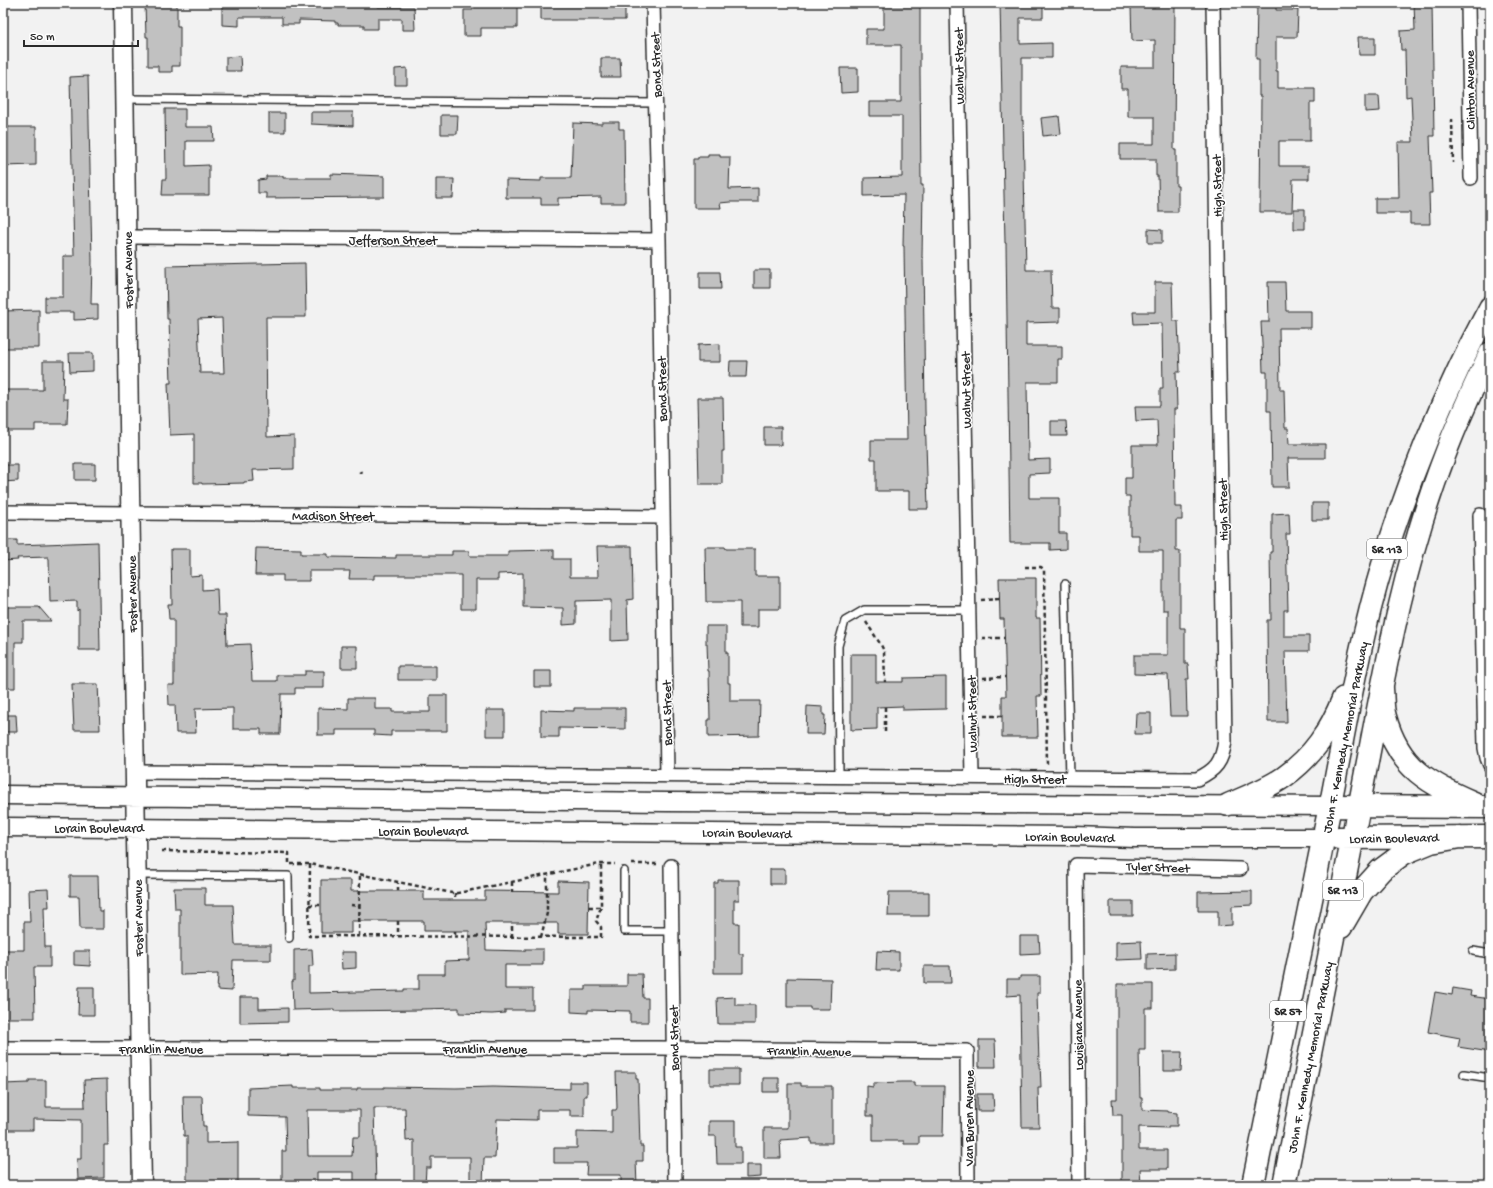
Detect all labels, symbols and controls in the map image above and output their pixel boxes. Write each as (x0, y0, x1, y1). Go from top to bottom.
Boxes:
scale bar (24, 22, 138, 48)
street label: Walnut Street (952, 26, 969, 104)
text: 50 m (30, 31, 55, 45)
street label: Bond Street (649, 31, 666, 99)
street label: Clinton Avenue (1463, 50, 1480, 130)
street label: High Street (1210, 153, 1227, 217)
street label: Foster Avenue (121, 231, 138, 310)
street label: Jefferson Street (349, 234, 439, 249)
street label: Walnut Street (959, 350, 976, 428)
street label: Bond Street (655, 355, 672, 423)
street label: High Street (1216, 477, 1233, 541)
street label: Madison Street (292, 510, 376, 525)
road number: SR 113 (1367, 539, 1407, 559)
street label: Foster Avenue (125, 555, 142, 634)
street label: John F. Kennedy Memorial Parkway (1321, 640, 1372, 834)
street label: Walnut Street (965, 674, 982, 752)
street label: Bond Street (660, 679, 677, 747)
street label: High Street (1004, 773, 1068, 788)
street label: Lorain Boulevard (54, 822, 145, 837)
street label: Lorain Boulevard (378, 825, 469, 840)
street label: Lorain Boulevard (702, 826, 793, 843)
street label: Lorain Boulevard (1025, 830, 1116, 847)
street label: Lorain Boulevard (1349, 831, 1440, 848)
street label: Tyler Street (1125, 860, 1192, 877)
street label: Foster Avenue (131, 879, 148, 958)
road number: SR 113 (1323, 880, 1363, 900)
street label: John F. Kennedy Memorial Parkway (1286, 960, 1337, 1154)
street label: Louisiana Avenue (1071, 979, 1088, 1070)
road number: SR 57 (1270, 1001, 1306, 1021)
street label: Bond Street (667, 1004, 684, 1072)
street label: Franklin Avenue (118, 1043, 204, 1058)
street label: Franklin Avenue (442, 1043, 528, 1058)
street label: Franklin Avenue (766, 1044, 852, 1061)
street label: Van Buren Avenue (963, 1070, 978, 1167)

